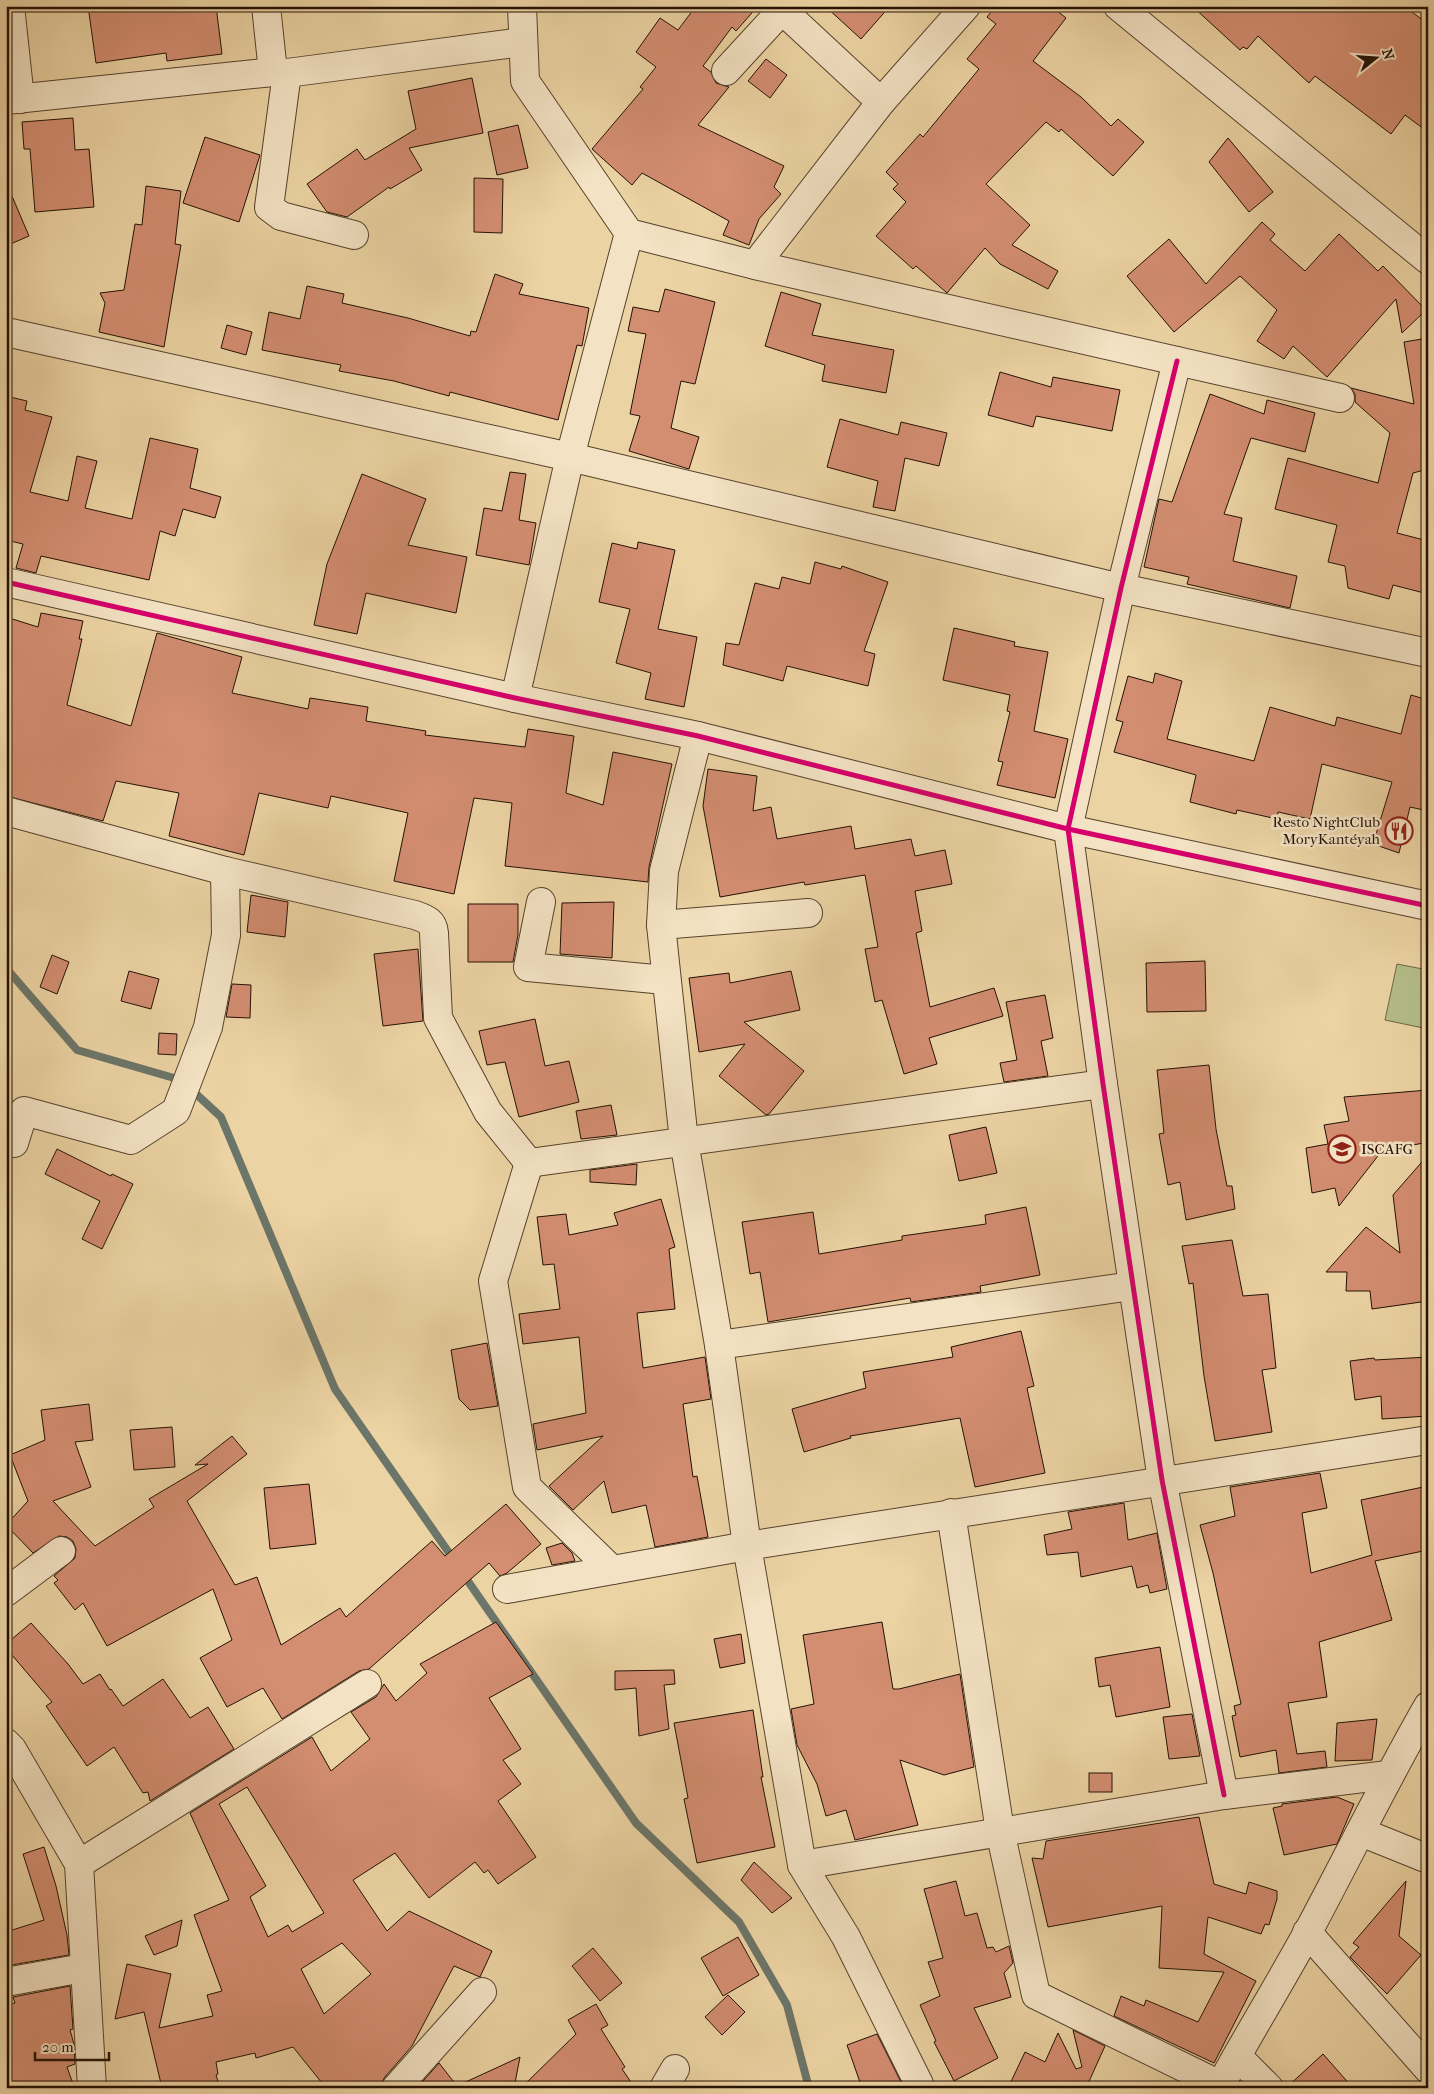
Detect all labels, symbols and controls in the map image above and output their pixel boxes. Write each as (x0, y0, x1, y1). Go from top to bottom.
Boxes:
north arrow (1352, 32, 1402, 82)
text: N (1378, 47, 1398, 62)
place label: Resto NightClub MoryKantéyah (1273, 813, 1381, 848)
restaurant icon: Resto NightClub MoryKantéyah (1384, 816, 1414, 846)
school or university icon: ISCAFG (1327, 1134, 1357, 1164)
place label: ISCAFG (1361, 1140, 1413, 1158)
scale bar (35, 2029, 109, 2061)
text: 20 m (42, 2038, 74, 2056)

